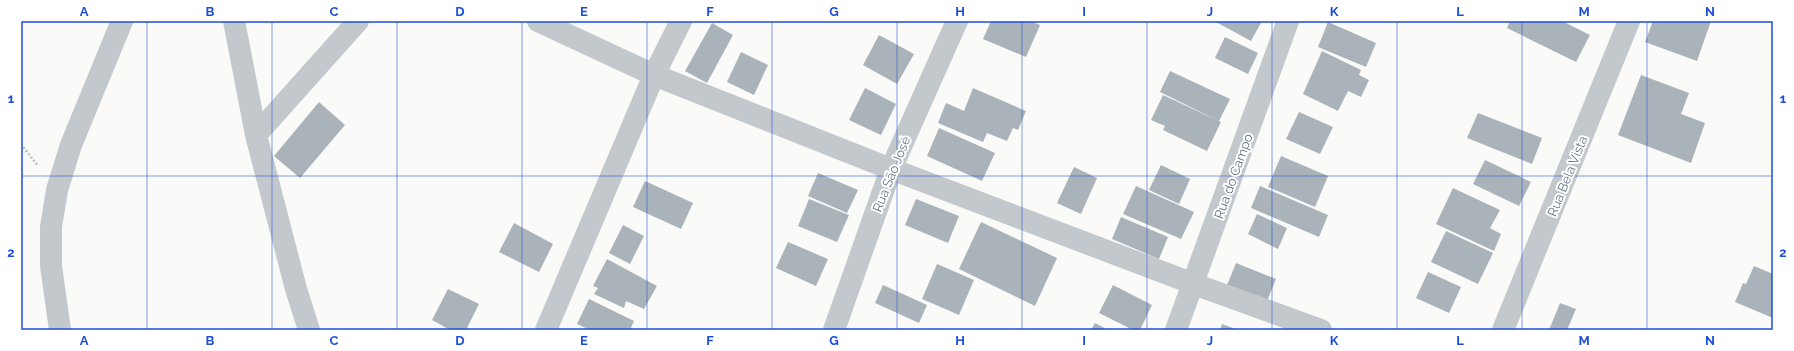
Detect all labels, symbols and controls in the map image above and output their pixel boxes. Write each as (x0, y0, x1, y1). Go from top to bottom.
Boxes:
text: A (80, 4, 89, 19)
text: B (206, 4, 215, 19)
text: C (330, 4, 339, 19)
text: D (455, 4, 465, 19)
text: E (580, 4, 588, 19)
text: F (706, 4, 714, 19)
text: G (829, 4, 839, 19)
text: H (955, 4, 965, 19)
text: I (1082, 4, 1086, 19)
text: J (1207, 4, 1213, 19)
text: K (1330, 4, 1339, 19)
text: L (1456, 4, 1464, 19)
text: M (1578, 4, 1590, 19)
text: N (1705, 4, 1715, 19)
text: 1 (8, 91, 15, 106)
text: 1 (1780, 91, 1787, 106)
street label: Rua do Campo (1211, 131, 1256, 221)
street label: Rua São José (870, 134, 914, 214)
street label: Rua Bela Vista (1544, 134, 1590, 219)
text: 2 (7, 245, 15, 260)
text: 2 (1779, 245, 1787, 260)
text: A (80, 333, 89, 348)
text: B (206, 333, 215, 348)
text: C (330, 333, 339, 348)
text: D (455, 333, 465, 348)
text: E (580, 333, 588, 348)
text: F (706, 333, 714, 348)
text: G (829, 333, 839, 348)
text: H (955, 333, 965, 348)
text: I (1082, 333, 1086, 348)
text: J (1207, 333, 1213, 348)
text: K (1330, 333, 1339, 348)
text: L (1456, 333, 1464, 348)
text: M (1578, 333, 1590, 348)
text: N (1705, 333, 1715, 348)

